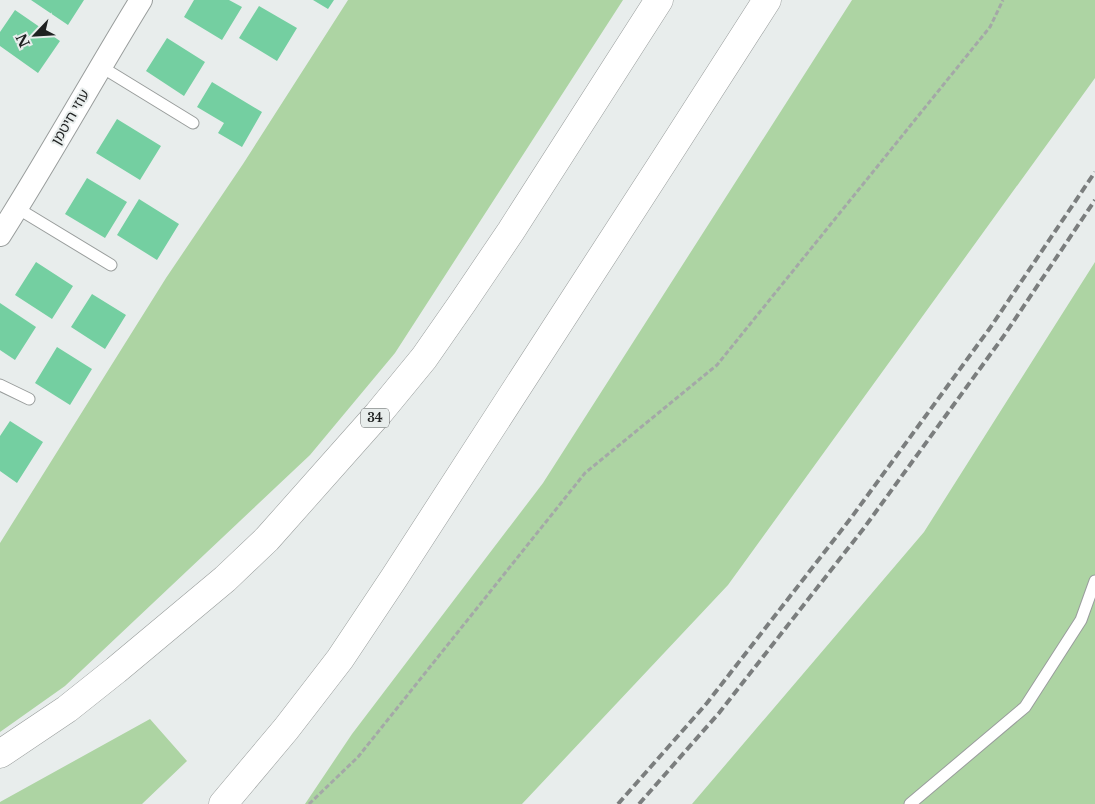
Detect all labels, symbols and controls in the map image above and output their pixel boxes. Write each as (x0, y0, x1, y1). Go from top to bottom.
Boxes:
north arrow (10, 10, 60, 60)
text: N (12, 31, 34, 50)
street label: עוזי חיטמן (47, 86, 93, 148)
road number: 34 (361, 408, 389, 428)

